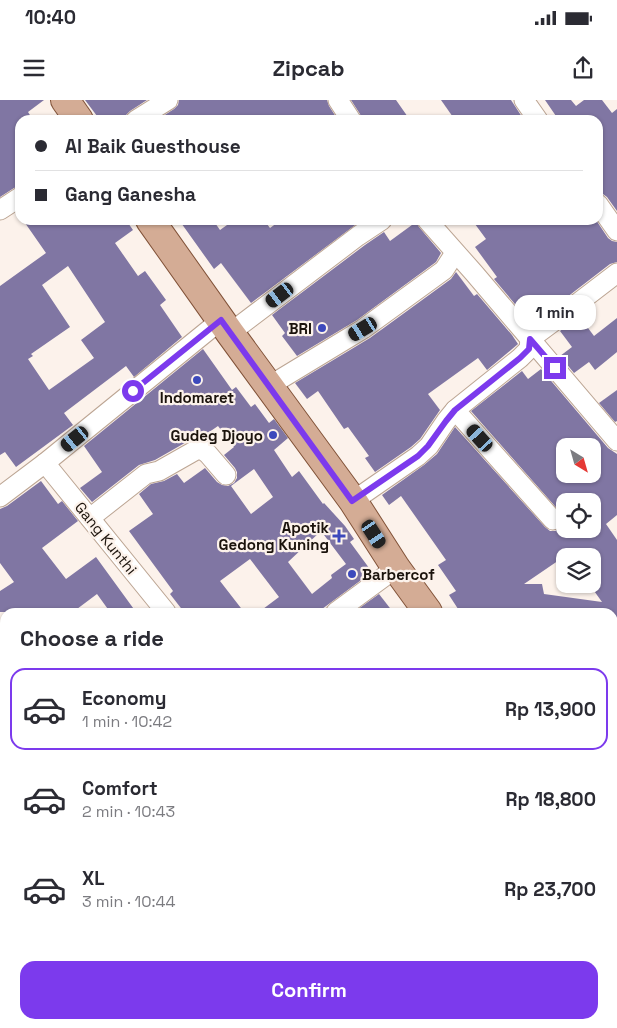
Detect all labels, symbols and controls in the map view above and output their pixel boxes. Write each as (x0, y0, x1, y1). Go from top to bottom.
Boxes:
text: 10:40 (25, 5, 76, 30)
icon: menu (20, 54, 48, 82)
text: Zipcab (272, 54, 345, 82)
icon: share (569, 54, 597, 82)
text: Al Baik Guesthouse (65, 134, 241, 159)
text: Gang Ganesha (65, 182, 196, 207)
car (263, 280, 296, 310)
callout: 1 min (514, 296, 596, 330)
text: 1 min (535, 302, 575, 323)
car (346, 315, 379, 343)
place label: BRI (289, 319, 312, 338)
marker: BRI (316, 322, 328, 334)
route end (544, 357, 566, 379)
marker: Indomaret (191, 374, 203, 386)
route start (122, 380, 144, 402)
place label: Indomaret (160, 388, 234, 407)
car (464, 422, 495, 454)
car (58, 424, 91, 454)
place label: Gudeg Djoyo (171, 426, 263, 445)
marker: Gudeg Djoyo (267, 429, 279, 441)
north arrow (556, 438, 601, 482)
map controls (556, 438, 601, 593)
button: locate (556, 493, 601, 538)
street label: Gang Kunthi (71, 498, 141, 578)
car (359, 517, 388, 551)
place label: Apotik Gedong Kuning (219, 518, 330, 554)
marker: Apotik Gedong Kuning (333, 530, 345, 542)
button: layers (556, 548, 601, 593)
place label: Barbercof (362, 565, 435, 584)
marker: Barbercof (346, 568, 358, 580)
text: Choose a ride (20, 624, 164, 652)
text: Economy (82, 686, 166, 711)
icon: car (22, 687, 67, 732)
text: Rp 13,900 (505, 697, 596, 722)
text: 1 min · 10:42 (82, 711, 172, 732)
text: Comfort (82, 776, 158, 801)
icon: car (22, 777, 67, 822)
text: Rp 18,800 (505, 787, 596, 812)
text: 2 min · 10:43 (82, 801, 175, 822)
text: XL (82, 866, 105, 891)
icon: car (22, 867, 67, 912)
text: Rp 23,700 (504, 877, 596, 902)
text: 3 min · 10:44 (82, 891, 175, 912)
button: Confirm (20, 961, 598, 1019)

